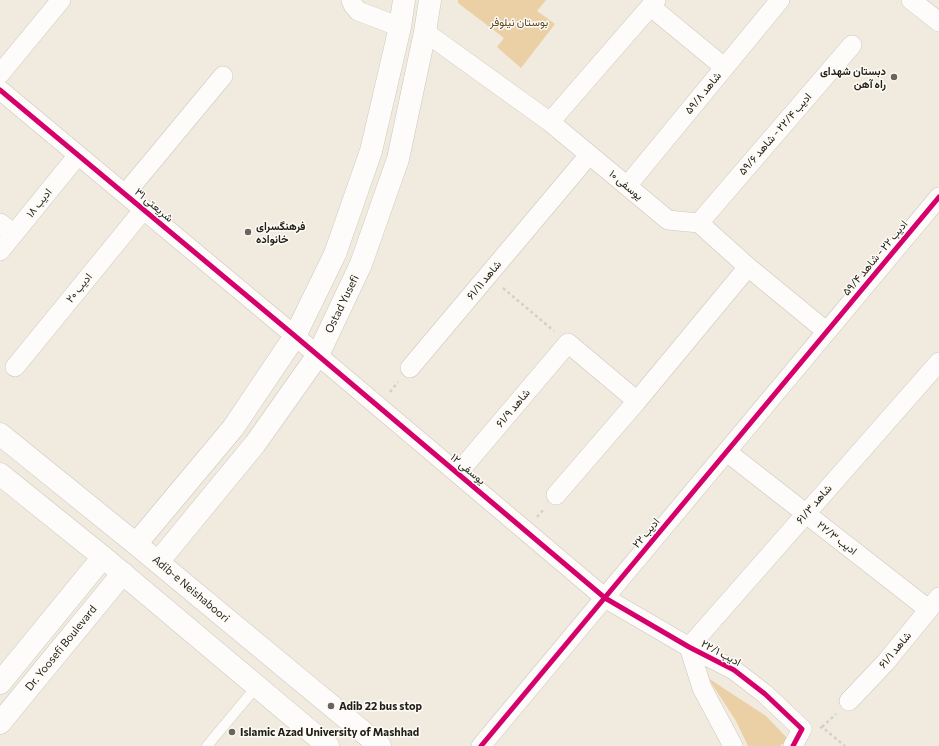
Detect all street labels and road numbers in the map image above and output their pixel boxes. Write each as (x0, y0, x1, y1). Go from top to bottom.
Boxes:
street label: شاهد ۵۹/۸ (682, 69, 724, 117)
street label: ادیب ۲۲/۴ - شاهد ۵۹/۶ (736, 90, 814, 178)
street label: یوسفی ۱۰ (606, 167, 646, 203)
street label: شریعتی ۳۱ (132, 185, 176, 225)
street label: ادیب ۱۸ (23, 186, 55, 220)
street label: ادیب ۲۲ - شاهد ۵۹/۴ (840, 218, 910, 298)
street label: شاهد ۶۱/۱۱ (464, 258, 504, 302)
street label: ادیب ۲۰ (63, 271, 95, 305)
street label: Ostad Yusefi (322, 273, 362, 335)
street label: شاهد ۶۱/۹ (493, 386, 533, 430)
street label: یوسفی ۱۲ (448, 451, 488, 487)
street label: شاهد ۶۱/۳ (793, 482, 835, 526)
street label: ادیب ۲۲ (630, 515, 662, 551)
street label: ادیب ۲۲/۳ (814, 518, 860, 558)
street label: Adib-e Neishaboori (150, 553, 232, 625)
street label: Dr. Yoosefi Boulevard (23, 603, 99, 693)
street label: شاهد ۶۱/۱ (876, 629, 914, 671)
street label: ادیب ۲۲/۱ (699, 637, 743, 669)

